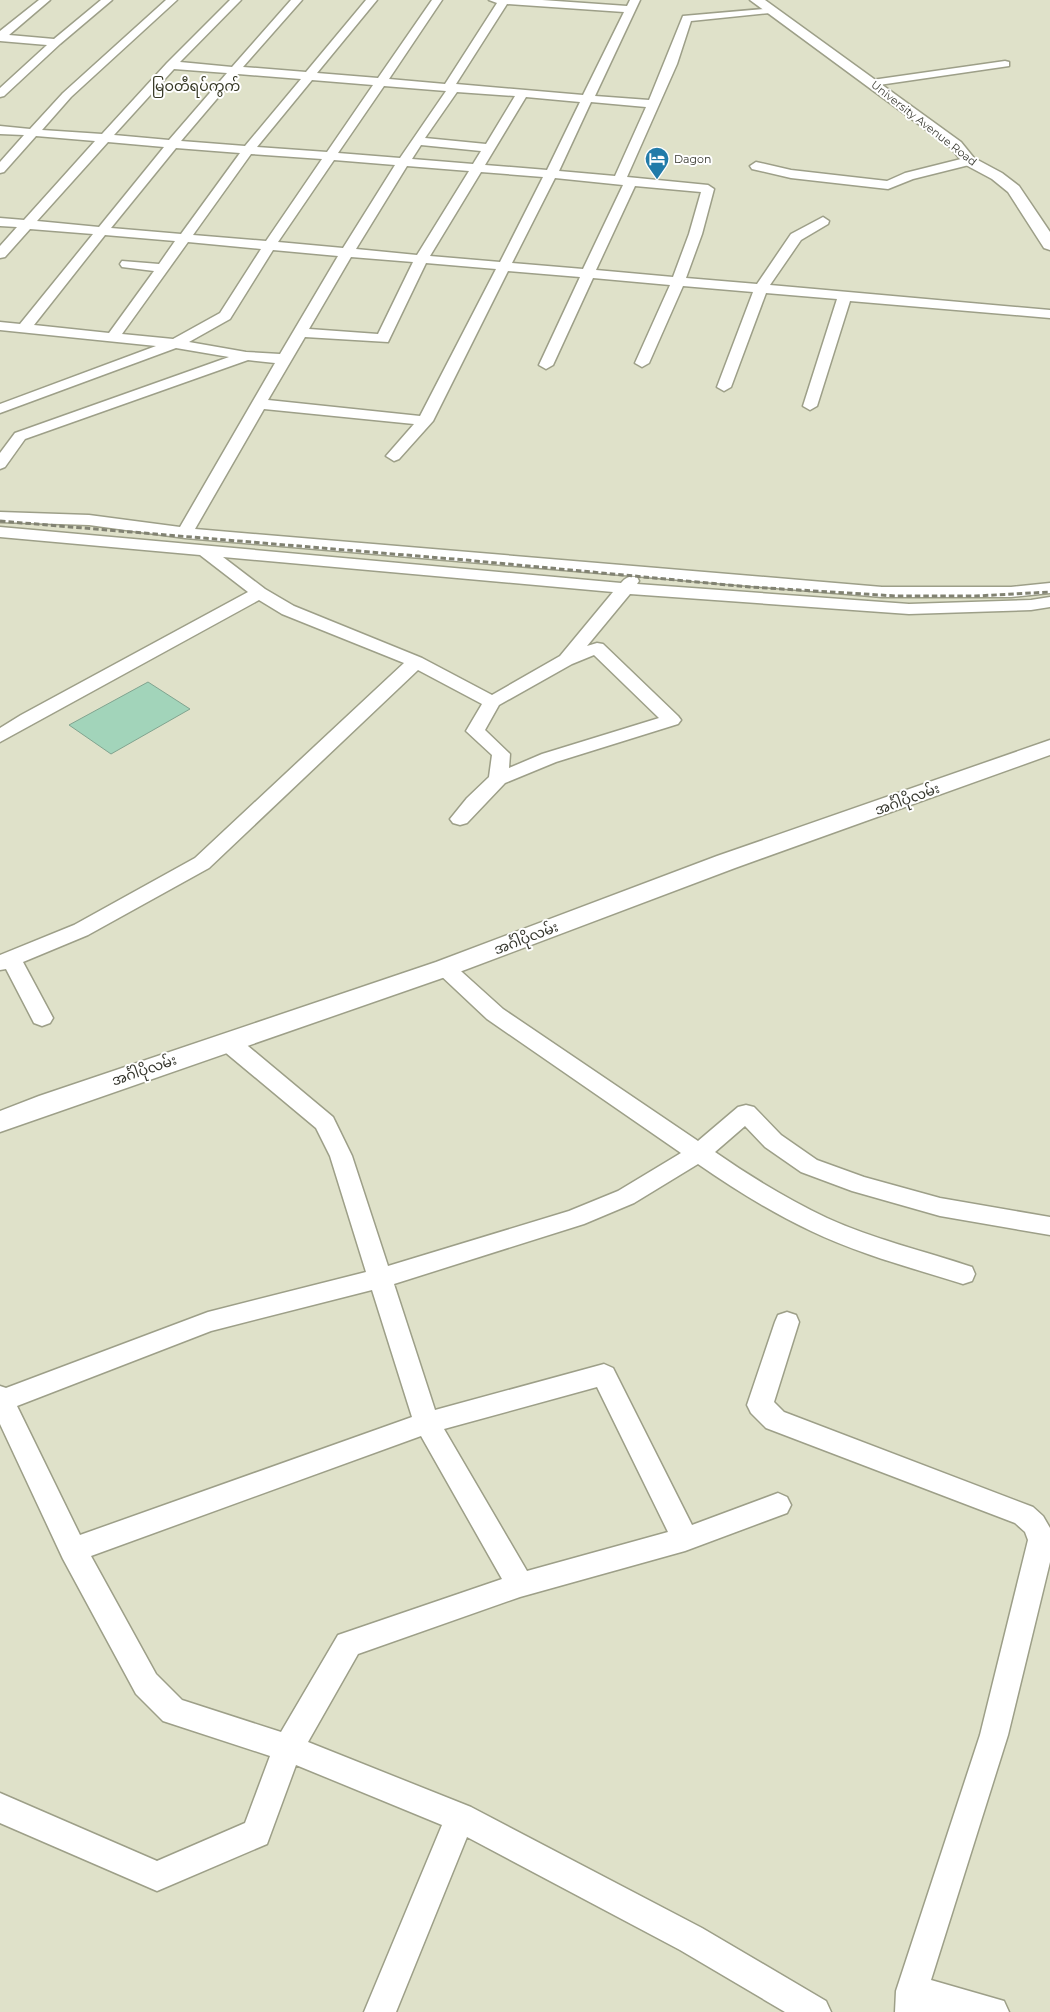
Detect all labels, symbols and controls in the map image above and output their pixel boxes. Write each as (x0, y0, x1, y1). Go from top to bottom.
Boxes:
district label: မြဝတီရပ်ကွက် (152, 76, 240, 98)
street label: University Avenue Road (868, 77, 980, 169)
hotel icon: Dagon (644, 146, 670, 180)
place label: Dagon (674, 152, 711, 166)
street label: အင်္ဂါပိုလမ်း (872, 778, 943, 822)
street label: အင်္ဂါပိုလမ်း (491, 917, 562, 961)
street label: အင်္ဂါပိုလမ်း (109, 1050, 180, 1092)

